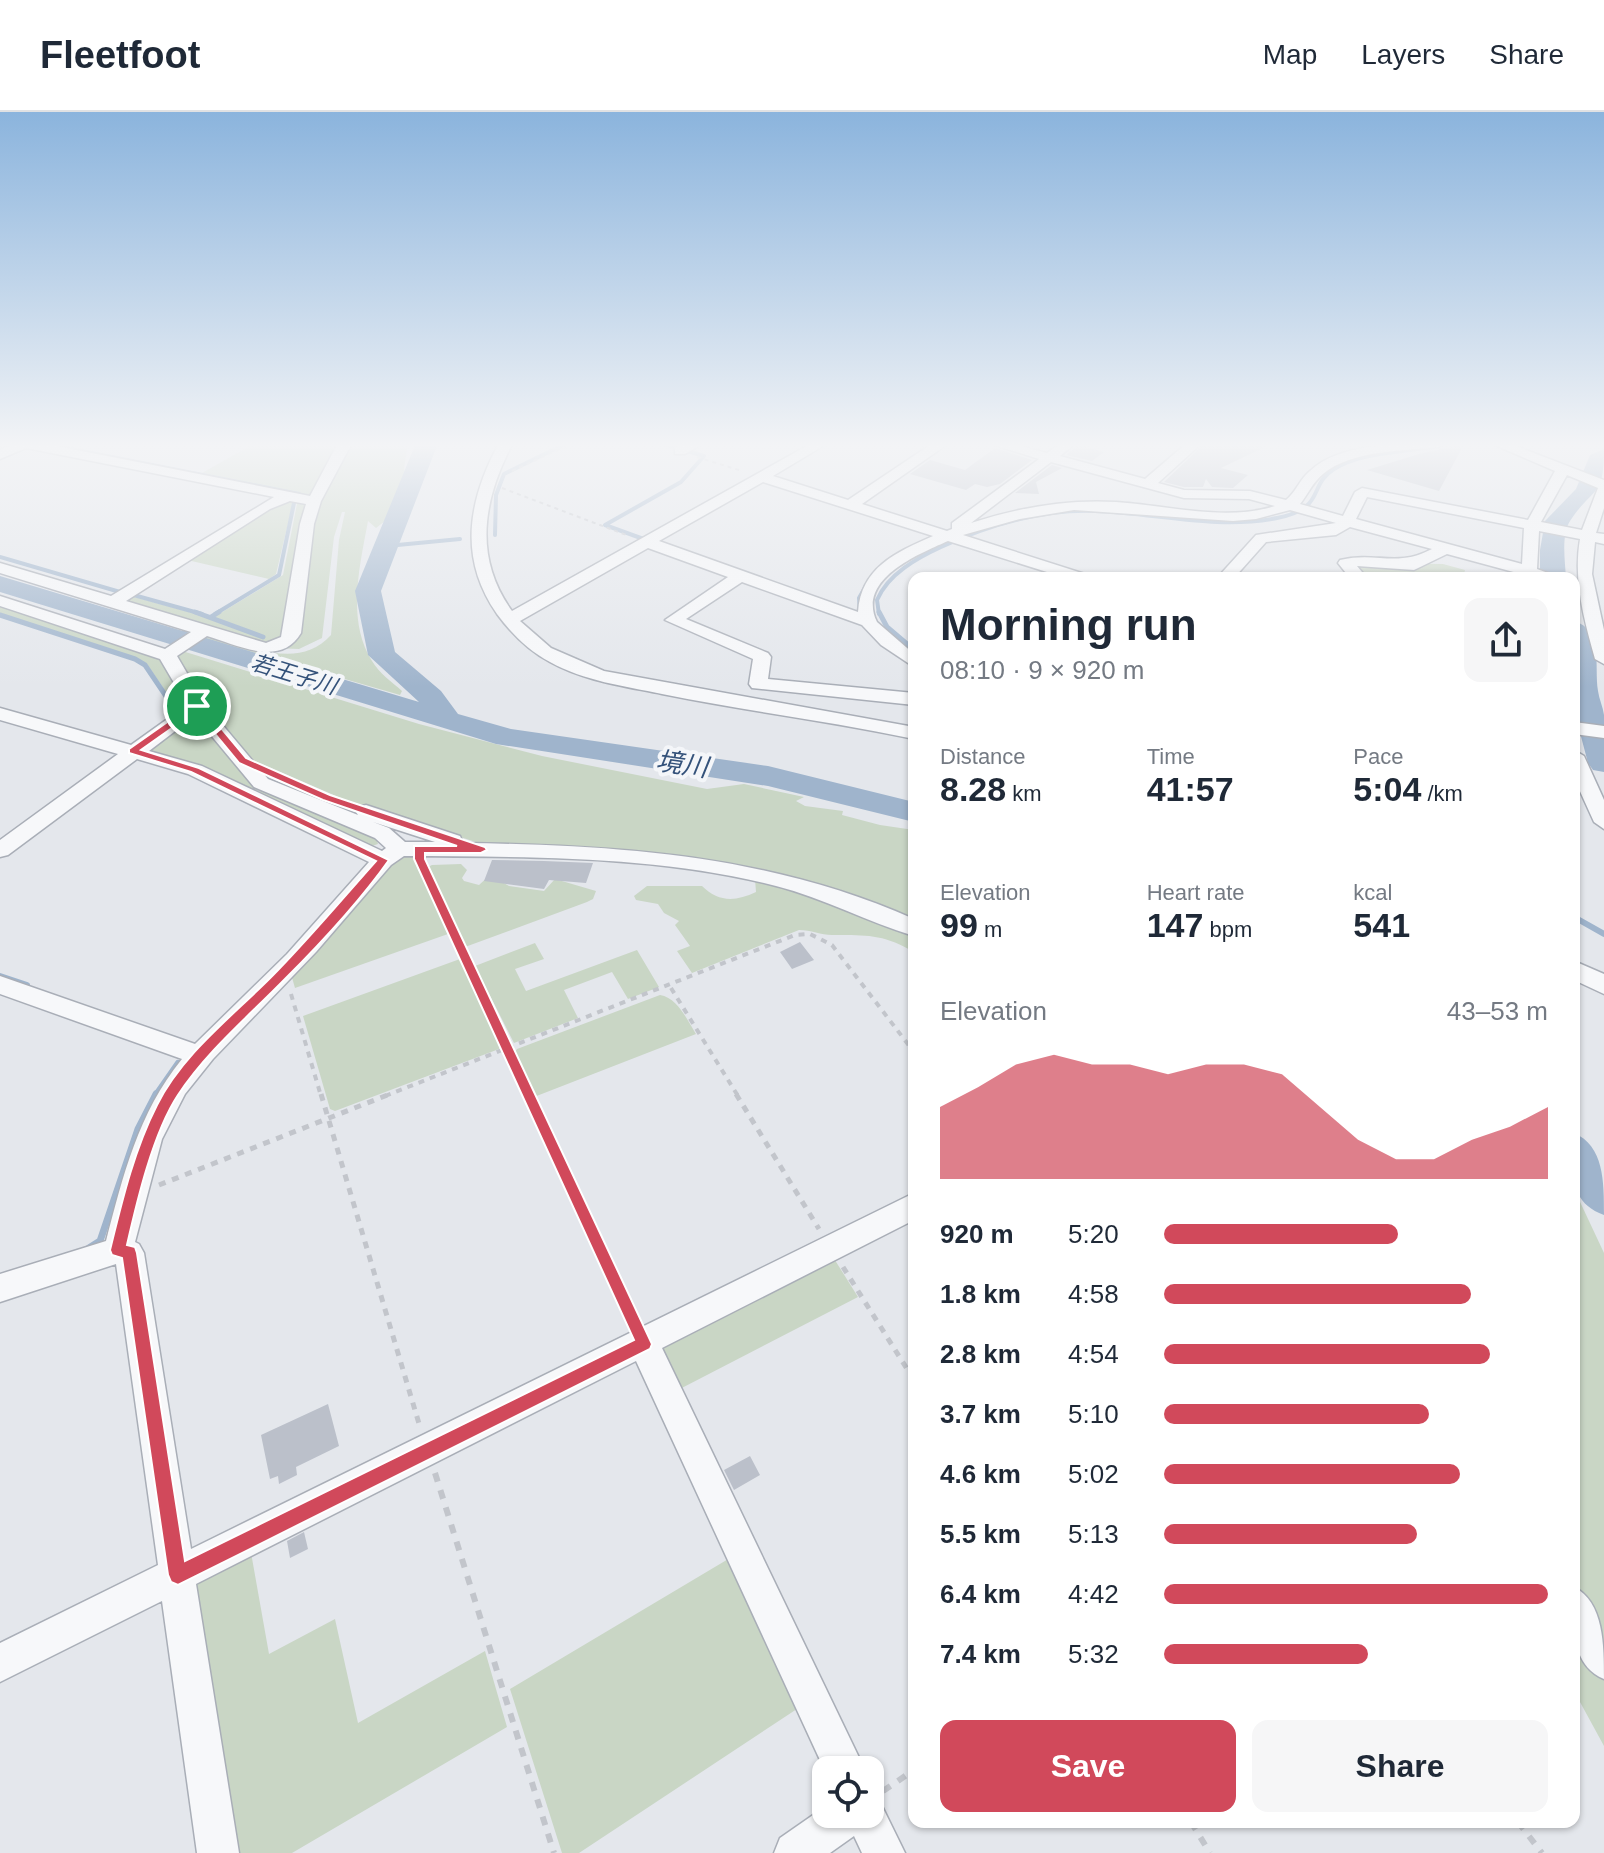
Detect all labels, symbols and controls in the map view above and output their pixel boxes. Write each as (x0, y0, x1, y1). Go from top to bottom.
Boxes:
text: Fleetfoot (40, 34, 200, 76)
text: Map (1263, 39, 1317, 70)
text: Layers (1361, 39, 1445, 70)
text: Share (1489, 39, 1564, 70)
button: share (1464, 598, 1548, 682)
text: Morning run (940, 600, 1197, 649)
water label: 若王子川 (248, 650, 341, 700)
text: 08:10 · 9 × 920 m (940, 655, 1145, 685)
pin (163, 672, 231, 740)
icon: arrive (175, 684, 219, 728)
text: Distance (940, 744, 1026, 769)
text: Time (1147, 744, 1195, 769)
text: Pace (1353, 744, 1403, 769)
water label: 境川 (654, 746, 713, 783)
text: 8.28 (940, 770, 1006, 808)
text: 41:57 (1147, 770, 1234, 808)
text: 5:04 (1353, 770, 1421, 808)
text: km (1006, 781, 1042, 806)
text: /km (1421, 781, 1463, 806)
text: Elevation (940, 880, 1031, 905)
text: Heart rate (1147, 880, 1244, 905)
text: kcal (1353, 880, 1392, 905)
text: 99 (940, 906, 978, 944)
text: 147 (1147, 906, 1203, 944)
text: 541 (1353, 906, 1410, 944)
text: m (978, 917, 1002, 942)
text: bpm (1203, 917, 1252, 942)
text: Elevation (940, 996, 1047, 1026)
text: 43–53 m (1447, 996, 1548, 1026)
text: 920 m (940, 1219, 1014, 1249)
text: 5:20 (1068, 1219, 1119, 1249)
text: 1.8 km (940, 1279, 1021, 1309)
text: 4:58 (1068, 1279, 1119, 1309)
text: 2.8 km (940, 1339, 1021, 1369)
text: 4:54 (1068, 1339, 1119, 1369)
text: 3.7 km (940, 1399, 1021, 1429)
text: 5:10 (1068, 1399, 1119, 1429)
text: 4.6 km (940, 1459, 1021, 1489)
text: 5:02 (1068, 1459, 1119, 1489)
text: 5.5 km (940, 1519, 1021, 1549)
text: 5:13 (1068, 1519, 1119, 1549)
text: 6.4 km (940, 1579, 1021, 1609)
text: 4:42 (1068, 1579, 1119, 1609)
text: 7.4 km (940, 1639, 1021, 1669)
text: 5:32 (1068, 1639, 1119, 1669)
button: Save (940, 1720, 1236, 1812)
button: Share (1252, 1720, 1548, 1812)
map controls (812, 1756, 884, 1828)
button: locate (812, 1756, 884, 1828)

